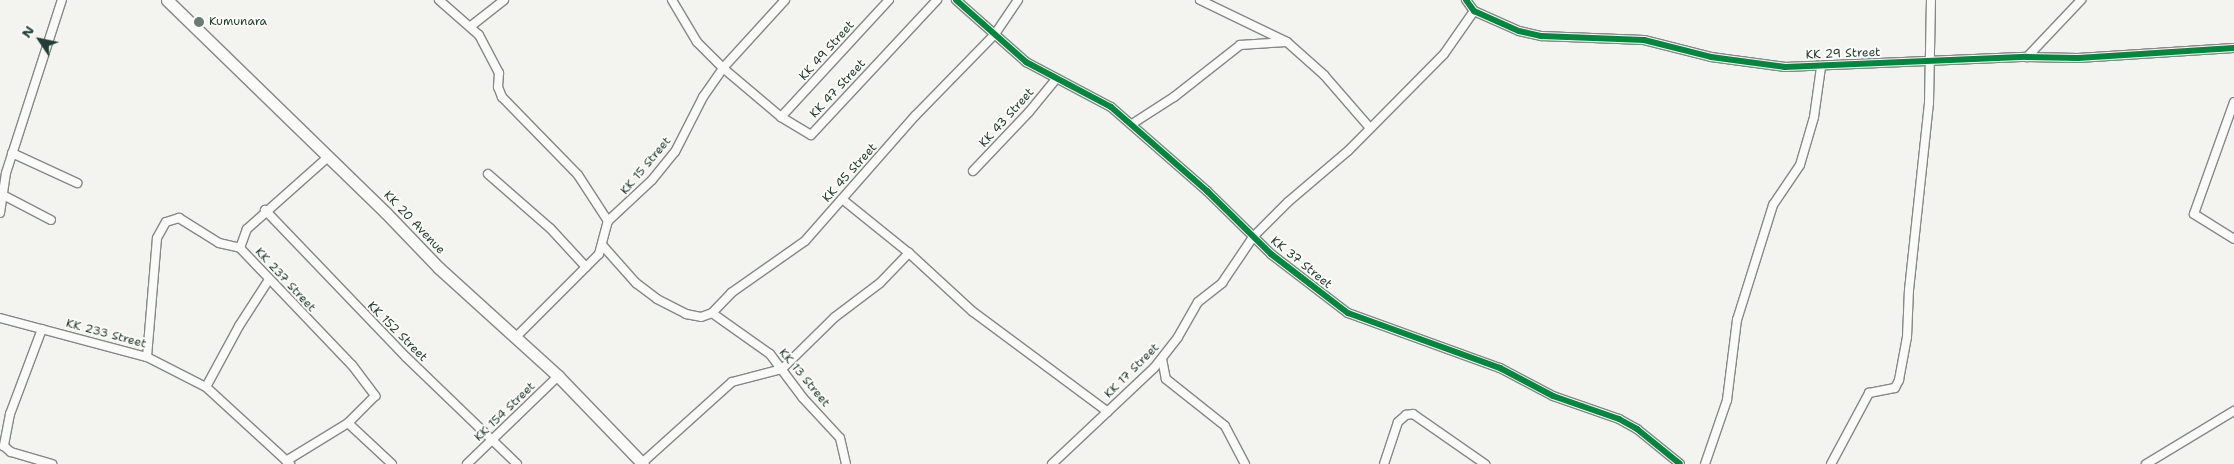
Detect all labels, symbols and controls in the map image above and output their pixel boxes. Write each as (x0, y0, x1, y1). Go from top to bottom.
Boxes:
north arrow (15, 15, 65, 65)
place label: Kumunara (209, 15, 267, 29)
marker: Kumunara (193, 16, 205, 28)
street label: KK 49 Street (797, 18, 857, 84)
text: N (17, 22, 38, 41)
street label: KK 29 Street (1805, 45, 1881, 63)
street label: KK 47 Street (807, 57, 869, 121)
street label: KK 43 Street (977, 85, 1037, 151)
street label: KK 15 Street (618, 134, 674, 198)
street label: KK 45 Street (820, 141, 880, 205)
street label: KK 20 Avenue (380, 188, 448, 258)
street label: KK 37 Street (1267, 234, 1335, 292)
street label: KK 237 Street (252, 245, 318, 315)
street label: KK 152 Street (364, 299, 430, 365)
street label: KK 233 Street (64, 316, 148, 352)
street label: KK 17 Street (1102, 341, 1162, 401)
street label: KK 13 Street (775, 346, 833, 410)
street label: KK 154 Street (472, 379, 538, 445)

